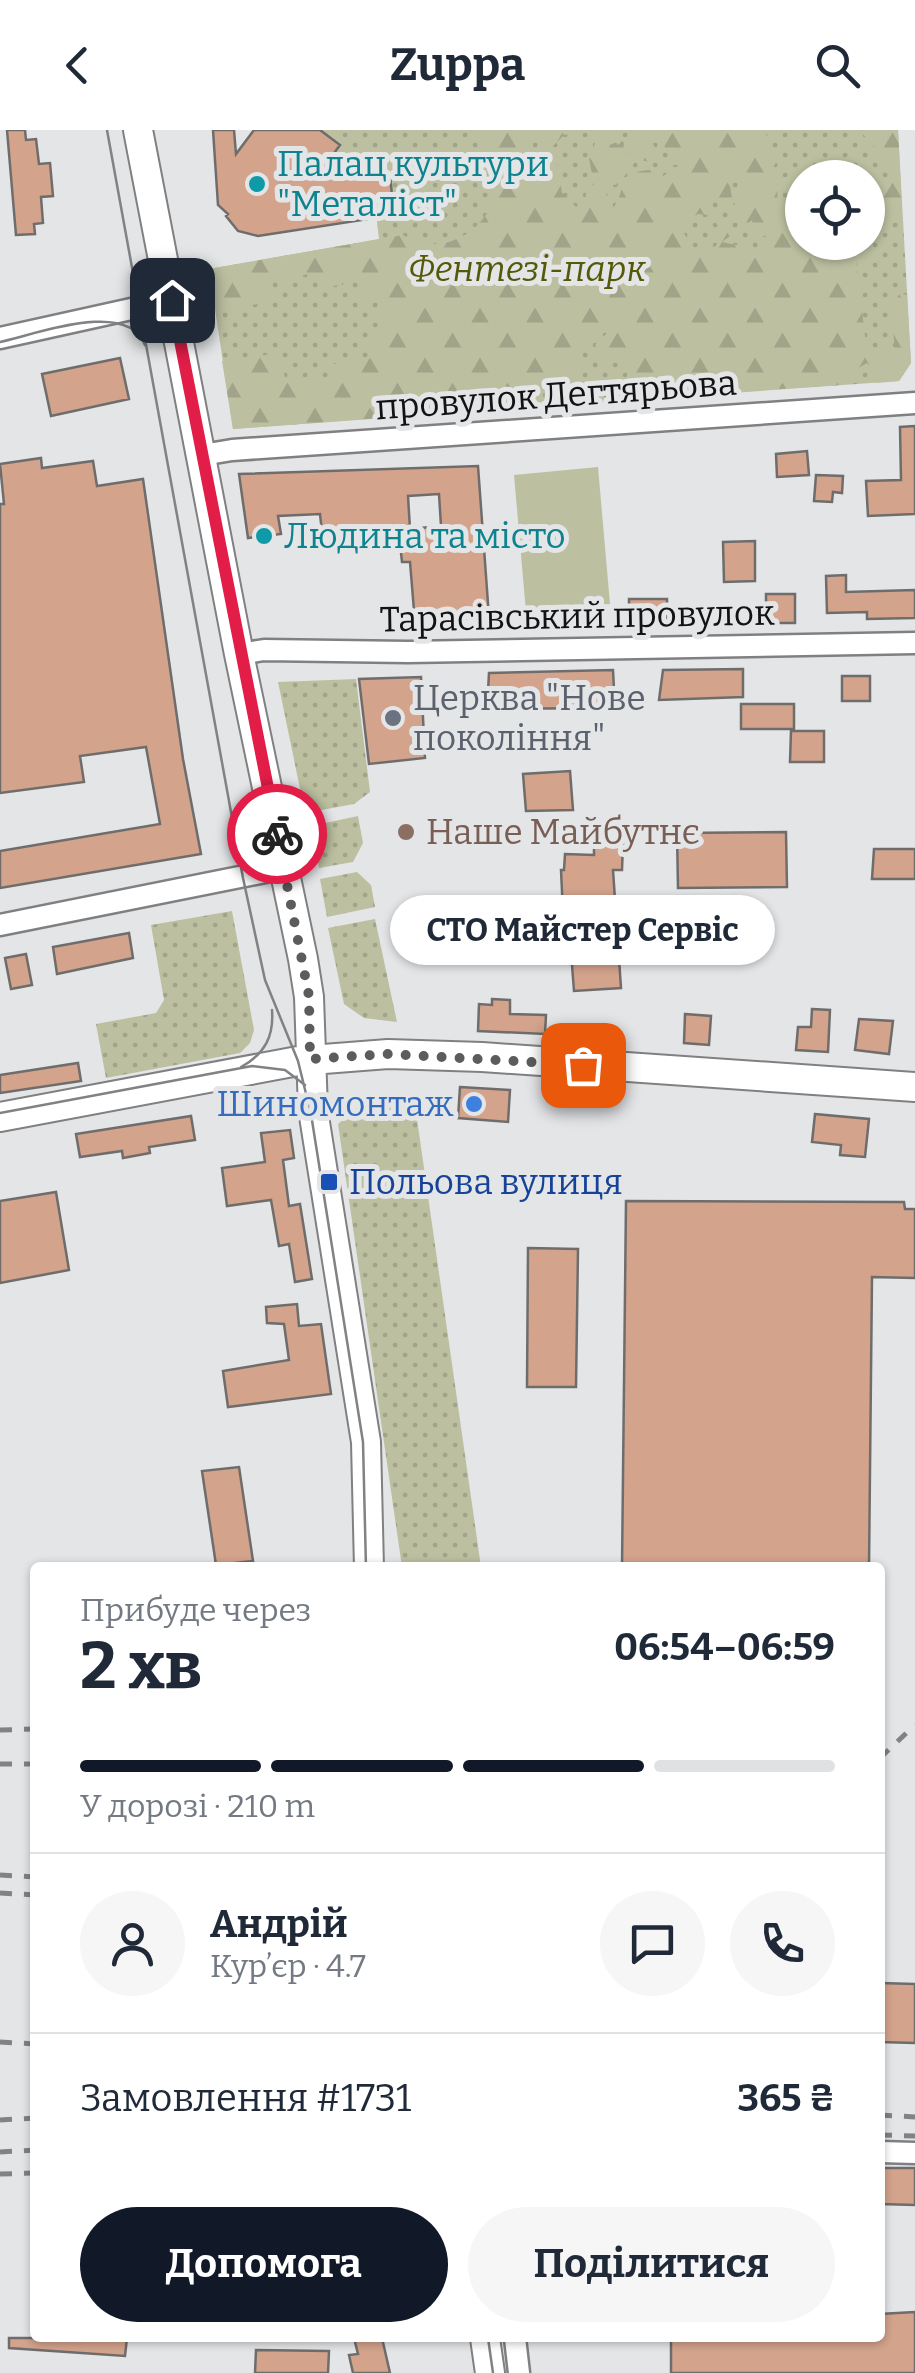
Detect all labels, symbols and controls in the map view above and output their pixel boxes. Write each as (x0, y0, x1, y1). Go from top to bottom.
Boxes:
icon: back (50, 38, 105, 93)
text: Zuppa (390, 38, 525, 92)
icon: search (810, 38, 865, 93)
place label: Палац культури "Металіст" (277, 143, 549, 225)
map controls (785, 160, 885, 260)
button: locate (785, 160, 885, 260)
marker: Палац культури "Металіст" (246, 173, 268, 195)
park label: Фентезі-парк (408, 248, 646, 290)
pin (130, 258, 215, 343)
icon: home (145, 273, 200, 328)
street label: провулок Дегтярьова (374, 361, 738, 429)
place label: Людина та місто (284, 515, 566, 557)
marker: Людина та місто (253, 525, 275, 547)
street label: Тарасівський провулок (379, 592, 775, 640)
place label: Церква "Нове покоління" (413, 677, 646, 759)
marker: Церква "Нове покоління" (382, 707, 404, 729)
courier (227, 784, 327, 884)
icon: bike (250, 807, 305, 862)
place label: Наше Майбутнє (426, 811, 700, 853)
marker: Наше Майбутнє (395, 821, 417, 843)
callout: СТО Майстер Сервіс (390, 895, 776, 965)
text: СТО Майстер Сервіс (426, 911, 739, 949)
pin (541, 1023, 626, 1108)
icon: bag (556, 1038, 611, 1093)
place label: Шиномонтаж (217, 1083, 454, 1125)
marker: Шиномонтаж (463, 1093, 485, 1115)
place label: Польова вулиця (349, 1161, 623, 1203)
marker: Польова вулиця (318, 1171, 340, 1193)
text: Прибуде через (80, 1591, 311, 1629)
text: 06:54–06:59 (614, 1624, 835, 1670)
text: 2 хв (80, 1627, 202, 1705)
text: У дорозі · 210 m (80, 1787, 315, 1825)
button: person (80, 1891, 185, 1996)
button: chat (600, 1891, 705, 1996)
button: phone (730, 1891, 835, 1996)
text: Андрій (210, 1901, 348, 1947)
text: Кур’єр · 4.7 (210, 1947, 366, 1985)
text: Замовлення #1731 (80, 2075, 412, 2121)
text: 365 ₴ (737, 2075, 835, 2121)
button: Допомога (80, 2207, 448, 2322)
button: Поділитися (468, 2207, 835, 2322)

